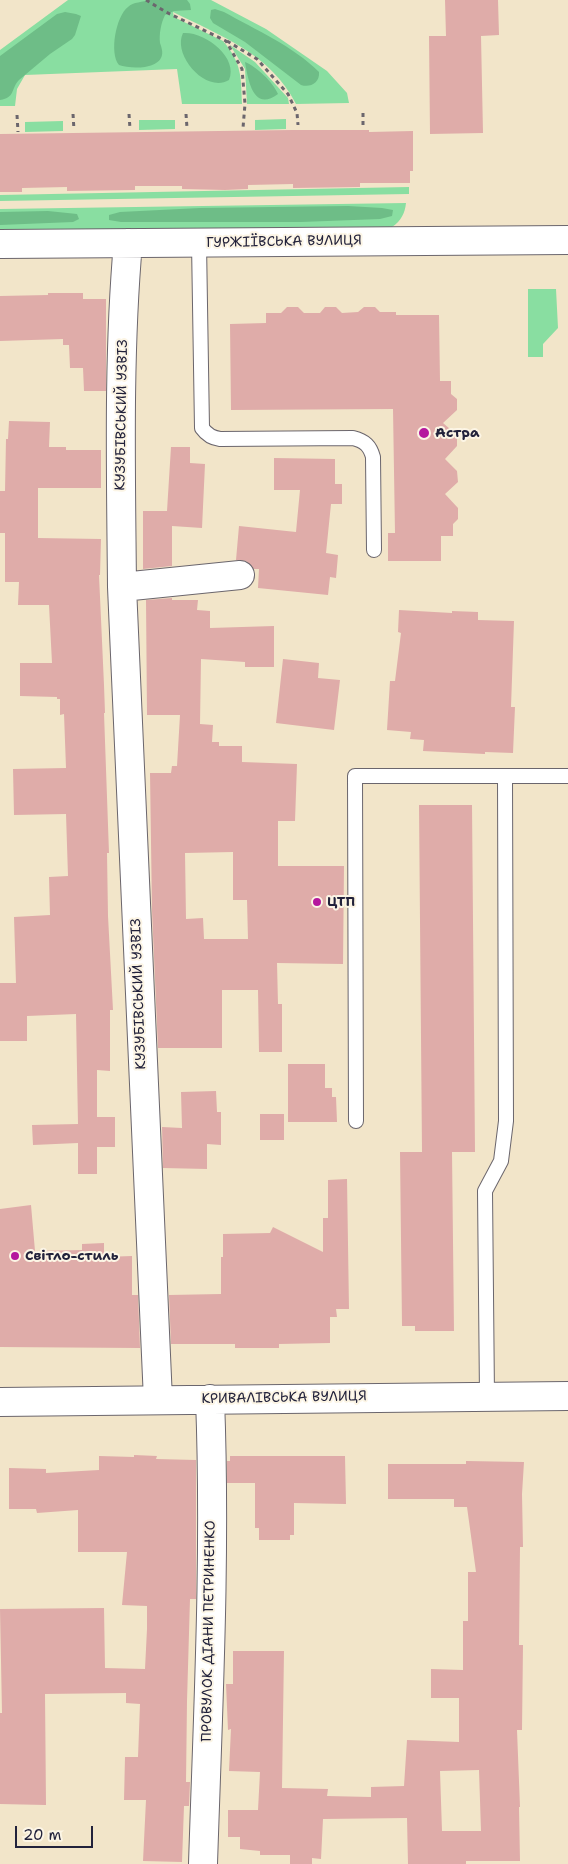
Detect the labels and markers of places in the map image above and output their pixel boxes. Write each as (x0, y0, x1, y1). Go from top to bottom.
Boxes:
place label: Астра (435, 425, 480, 441)
marker: Астра (417, 426, 431, 440)
place label: ЦТП (327, 894, 355, 910)
marker: ЦТП (311, 896, 323, 908)
place label: Світло-стиль (25, 1248, 118, 1264)
marker: Світло-стиль (9, 1250, 21, 1262)

